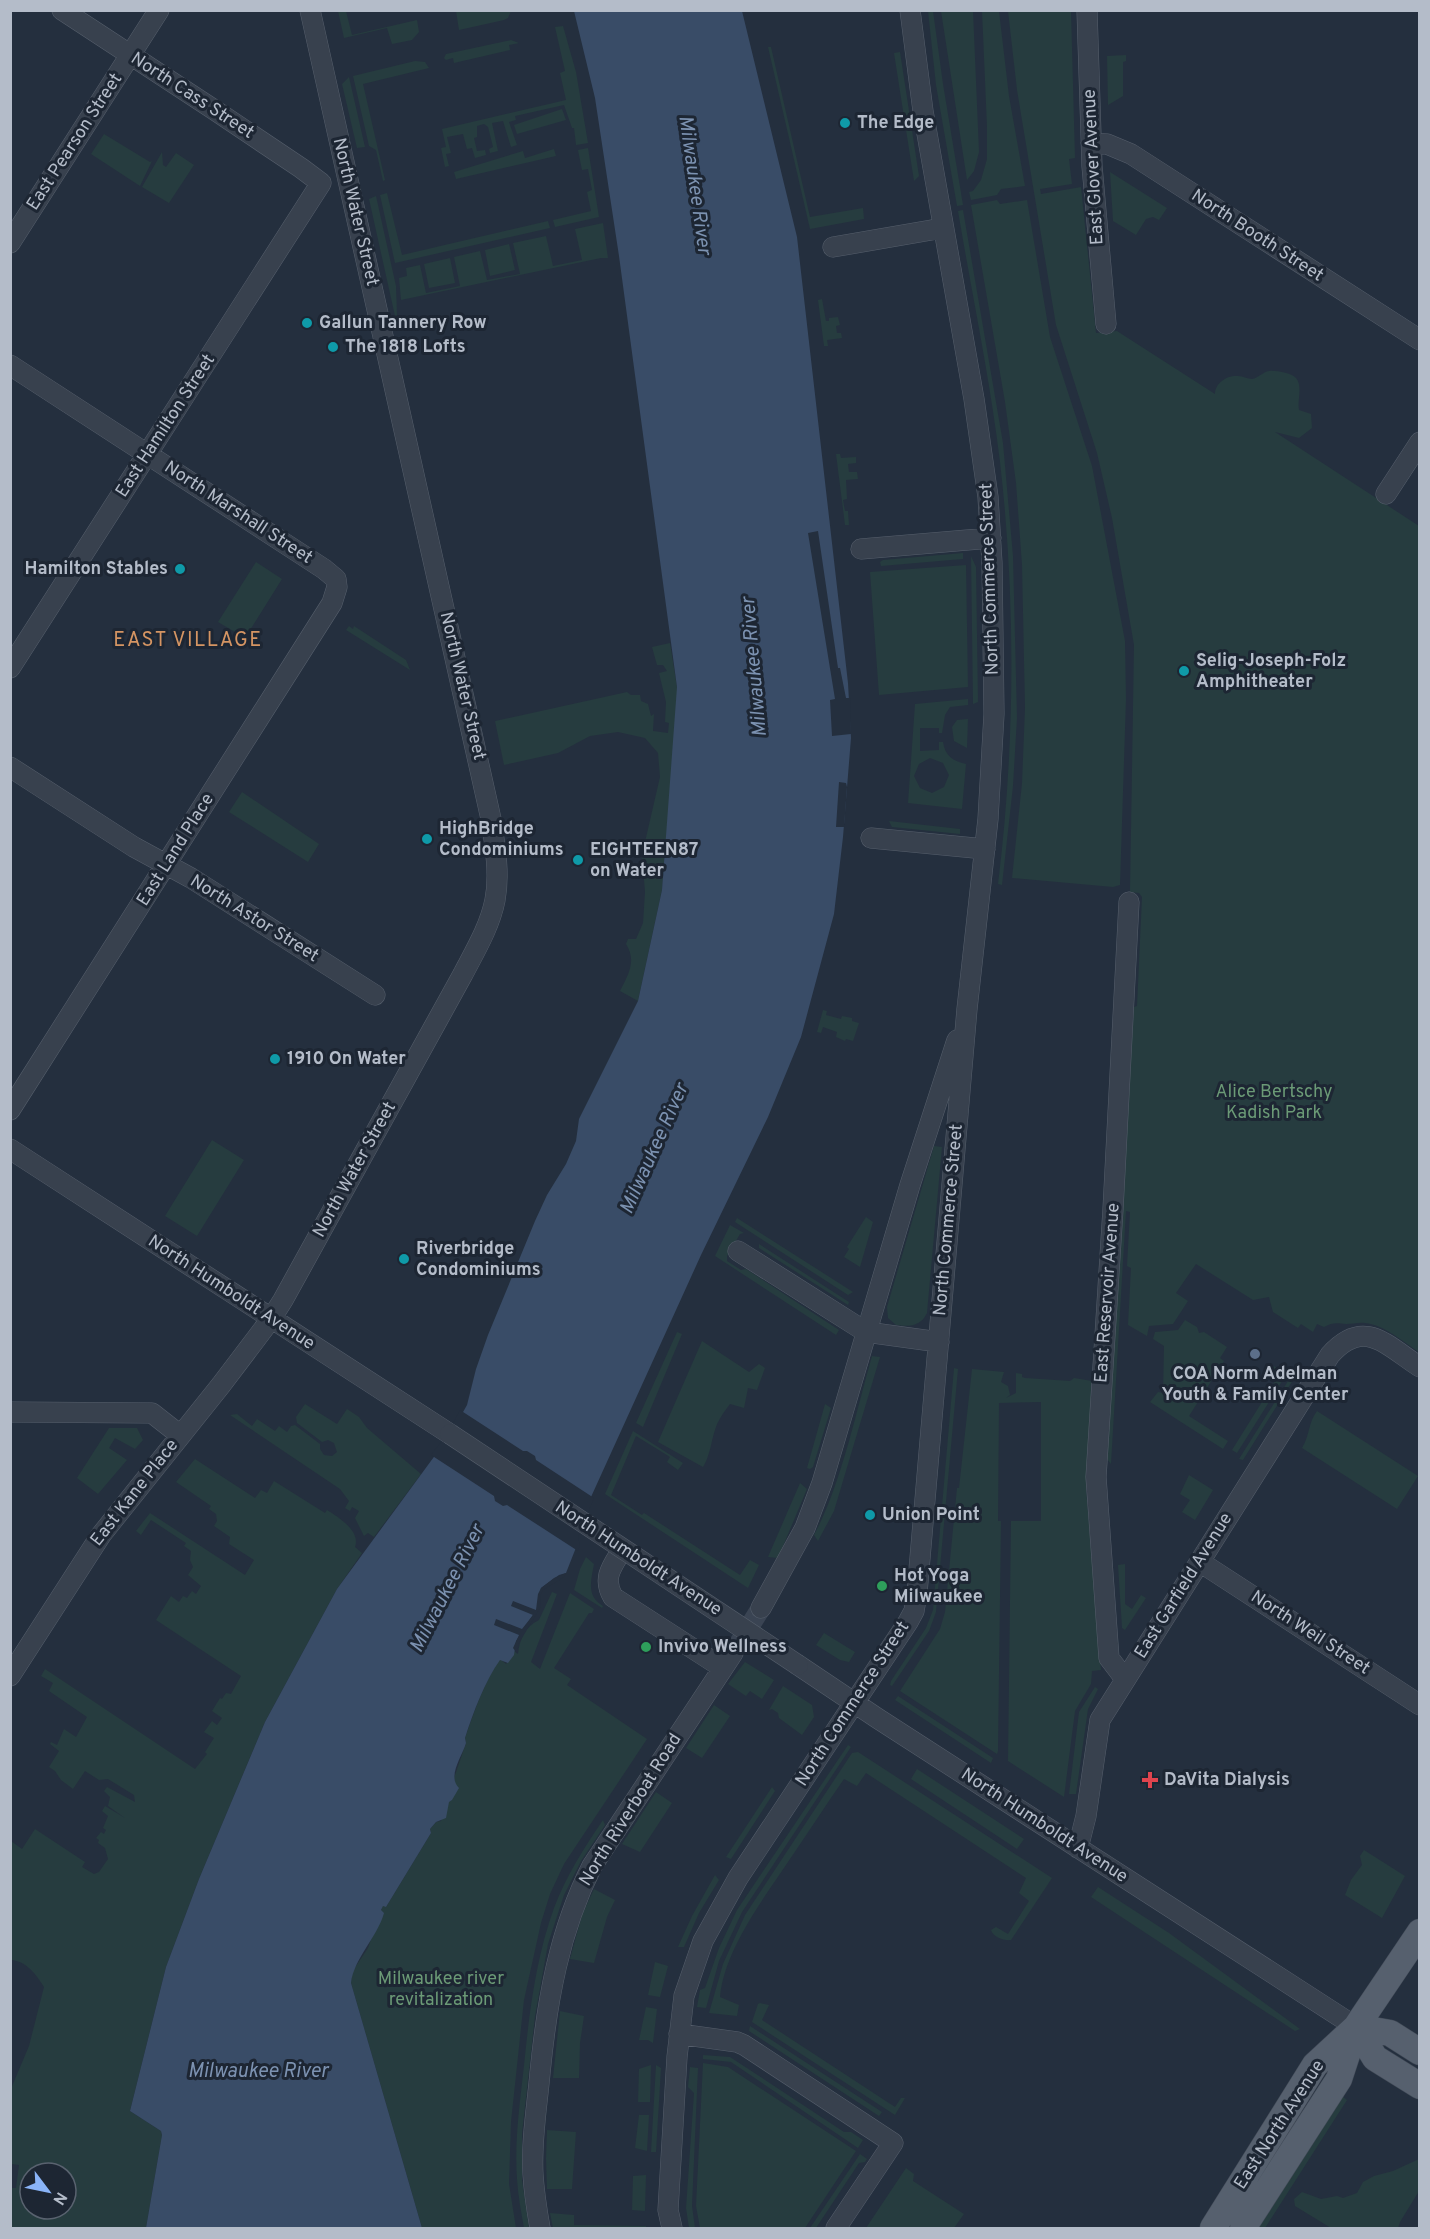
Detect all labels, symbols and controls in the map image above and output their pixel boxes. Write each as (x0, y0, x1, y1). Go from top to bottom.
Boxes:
street label: North Cass Street (126, 48, 258, 144)
street label: East Pearson Street (22, 69, 128, 215)
street label: East Glover Avenue (1078, 88, 1110, 246)
place label: The Edge (857, 112, 934, 135)
water label: Milwaukee River (671, 114, 717, 258)
marker: The Edge (838, 116, 852, 130)
street label: North Water Street (327, 136, 383, 288)
street label: North Booth Street (1186, 185, 1328, 287)
place label: Gallun Tannery Row (319, 312, 487, 335)
marker: Gallun Tannery Row (300, 316, 314, 330)
place label: The 1818 Lofts (345, 336, 466, 359)
marker: The 1818 Lofts (326, 340, 340, 354)
street label: East Hamilton Street (111, 350, 221, 502)
street label: North Marshall Street (159, 456, 317, 570)
street label: North Commerce Street (975, 482, 1005, 676)
place label: Hamilton Stables (24, 558, 168, 581)
marker: Hamilton Stables (173, 562, 187, 576)
water label: Milwaukee River (736, 595, 774, 738)
street label: North Water Street (434, 610, 490, 762)
district label: EAST VILLAGE (113, 628, 263, 654)
place label: Selig-Joseph-Folz Amphitheater (1196, 650, 1346, 694)
marker: Selig-Joseph-Folz Amphitheater (1177, 664, 1191, 678)
street label: East Land Place (132, 789, 220, 911)
place label: HighBridge Condominiums (439, 818, 564, 862)
marker: HighBridge Condominiums (420, 832, 434, 846)
place label: EIGHTEEN87 on Water (590, 839, 698, 883)
marker: EIGHTEEN87 on Water (571, 853, 585, 867)
street label: North Astor Street (185, 870, 323, 968)
place label: 1910 On Water (287, 1048, 406, 1071)
marker: 1910 On Water (268, 1052, 282, 1066)
water label: Milwaukee River (615, 1078, 696, 1218)
park label: Alice Bertschy Kadish Park (1215, 1081, 1333, 1125)
street label: North Water Street (308, 1098, 402, 1242)
street label: North Commerce Street (929, 1123, 969, 1317)
street label: East Reservoir Avenue (1090, 1202, 1126, 1384)
street label: North Humboldt Avenue (143, 1230, 319, 1356)
place label: Riverbridge Condominiums (416, 1238, 541, 1282)
marker: Riverbridge Condominiums (397, 1252, 411, 1266)
marker: COA Norm Adelman Youth & Family Center (1248, 1347, 1262, 1361)
place label: COA Norm Adelman Youth & Family Center (1162, 1363, 1349, 1407)
street label: East Kane Place (86, 1435, 184, 1551)
street label: North Humboldt Avenue (550, 1496, 726, 1622)
place label: Union Point (882, 1504, 980, 1527)
marker: Union Point (863, 1508, 877, 1522)
street label: East Garfield Avenue (1130, 1509, 1238, 1663)
water label: Milwaukee River (405, 1519, 492, 1657)
place label: Hot Yoga Milwaukee (894, 1565, 983, 1609)
marker: Hot Yoga Milwaukee (875, 1579, 889, 1593)
street label: North Weil Street (1246, 1586, 1374, 1680)
street label: North Commerce Street (791, 1617, 915, 1791)
place label: Invivo Wellness (658, 1636, 787, 1659)
marker: Invivo Wellness (639, 1640, 653, 1654)
street label: North Riverboat Road (575, 1729, 687, 1891)
street label: North Humboldt Avenue (956, 1763, 1132, 1889)
place label: DaVita Dialysis (1164, 1769, 1290, 1792)
marker: DaVita Dialysis (1141, 1771, 1159, 1789)
park label: Milwaukee river revitalization (378, 1968, 504, 2012)
street label: East North Avenue (1230, 2056, 1330, 2194)
water label: Milwaukee River (188, 2059, 330, 2085)
north arrow (18, 2161, 78, 2221)
text: N (47, 2188, 71, 2208)

